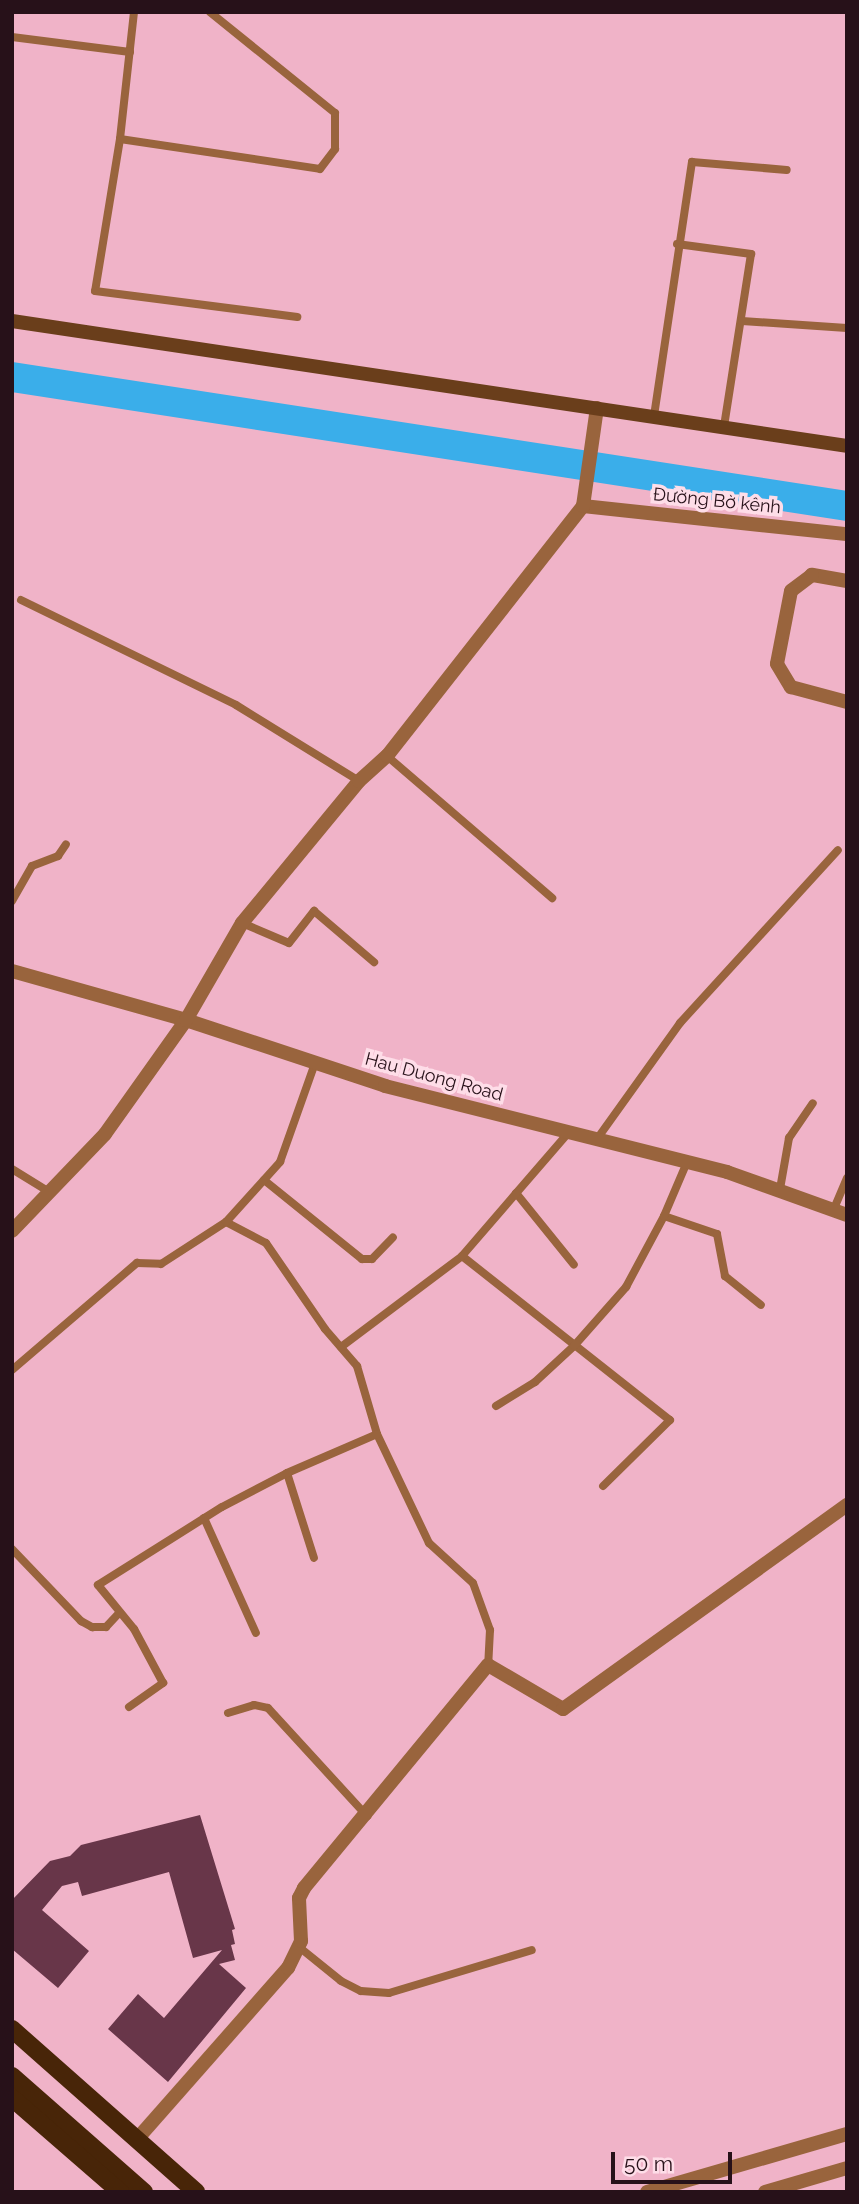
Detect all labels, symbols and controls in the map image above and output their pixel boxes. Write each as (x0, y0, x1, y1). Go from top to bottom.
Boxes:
street label: Đường Bờ kênh (652, 484, 782, 518)
street label: Hau Duong Road (363, 1048, 505, 1106)
scale bar (614, 2138, 735, 2182)
text: 50 m (624, 2151, 673, 2176)

